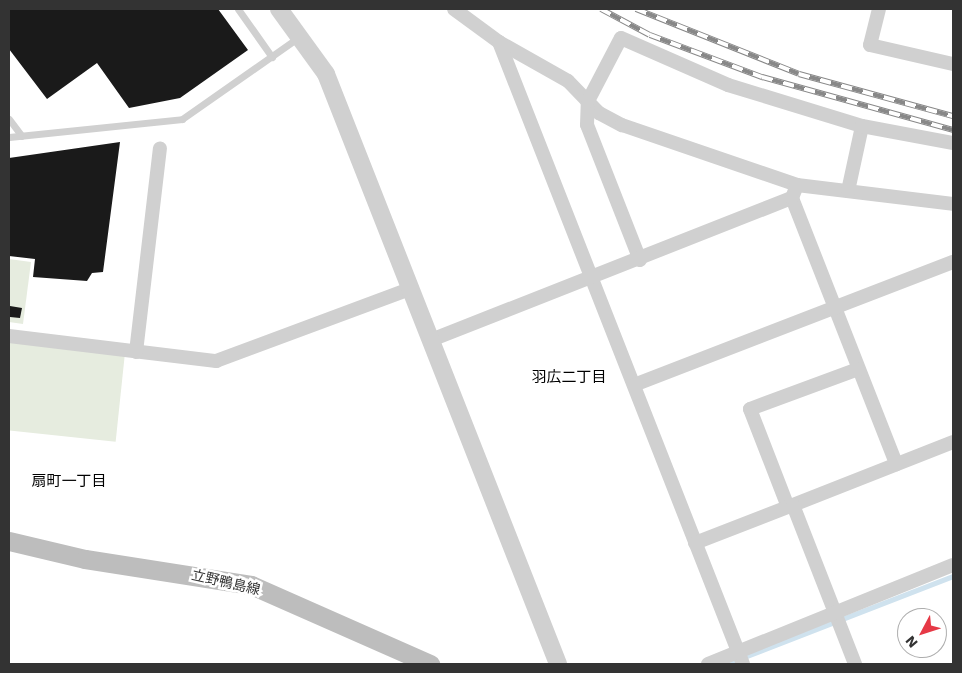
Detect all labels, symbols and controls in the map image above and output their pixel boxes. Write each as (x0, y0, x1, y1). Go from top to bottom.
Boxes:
district label: 羽広二丁目 (532, 369, 606, 387)
district label: 扇町一丁目 (32, 473, 106, 491)
street label: 立野鴨島線 (190, 566, 262, 598)
north arrow (897, 608, 947, 658)
text: N (902, 633, 921, 651)

